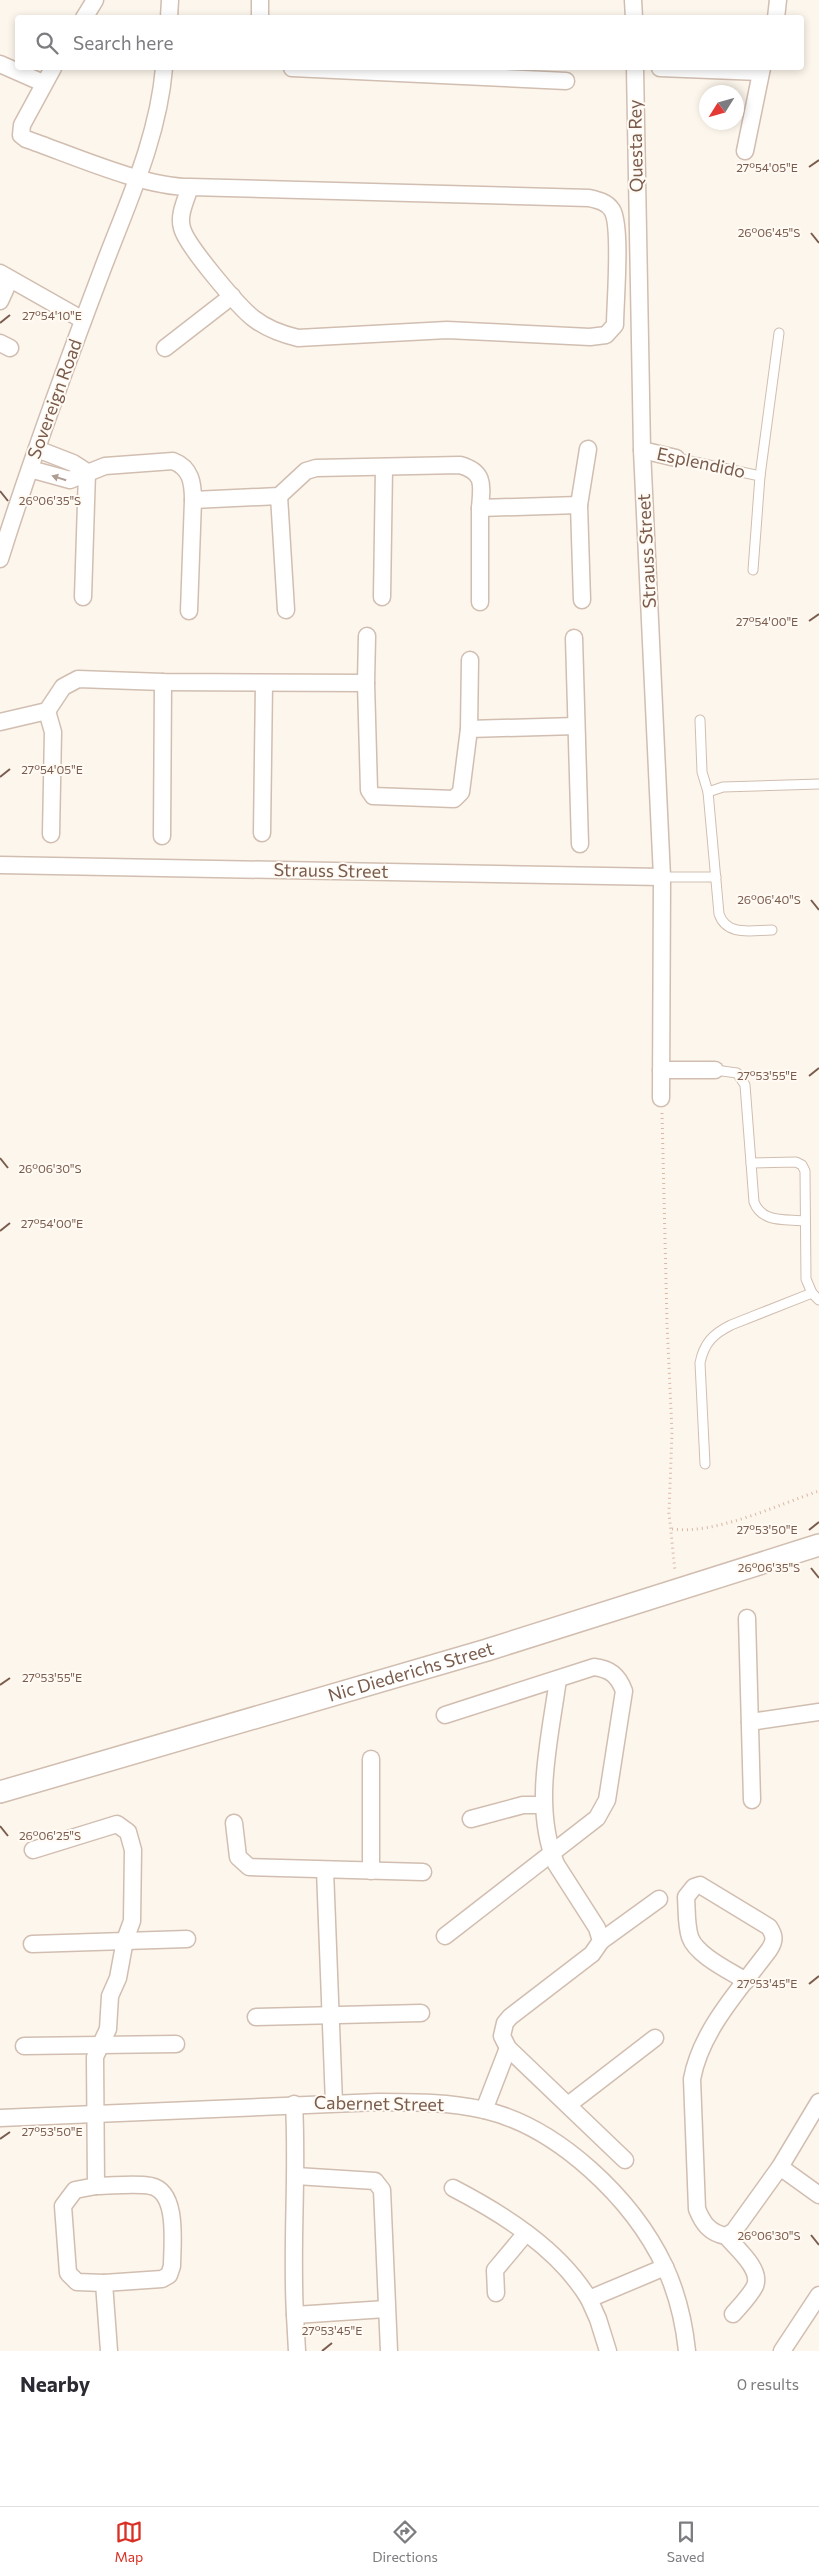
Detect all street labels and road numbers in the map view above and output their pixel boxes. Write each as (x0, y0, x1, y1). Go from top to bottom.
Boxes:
street label: Questa Rey (623, 99, 647, 193)
street label: Sovereign Road (22, 336, 86, 462)
street label: Esplendido (655, 442, 748, 482)
street label: Strauss Street (632, 493, 660, 609)
street label: Strauss Street (273, 858, 389, 882)
street label: Nic Diederichs Street (325, 1637, 496, 1706)
street label: Cabernet Street (314, 2091, 444, 2115)

